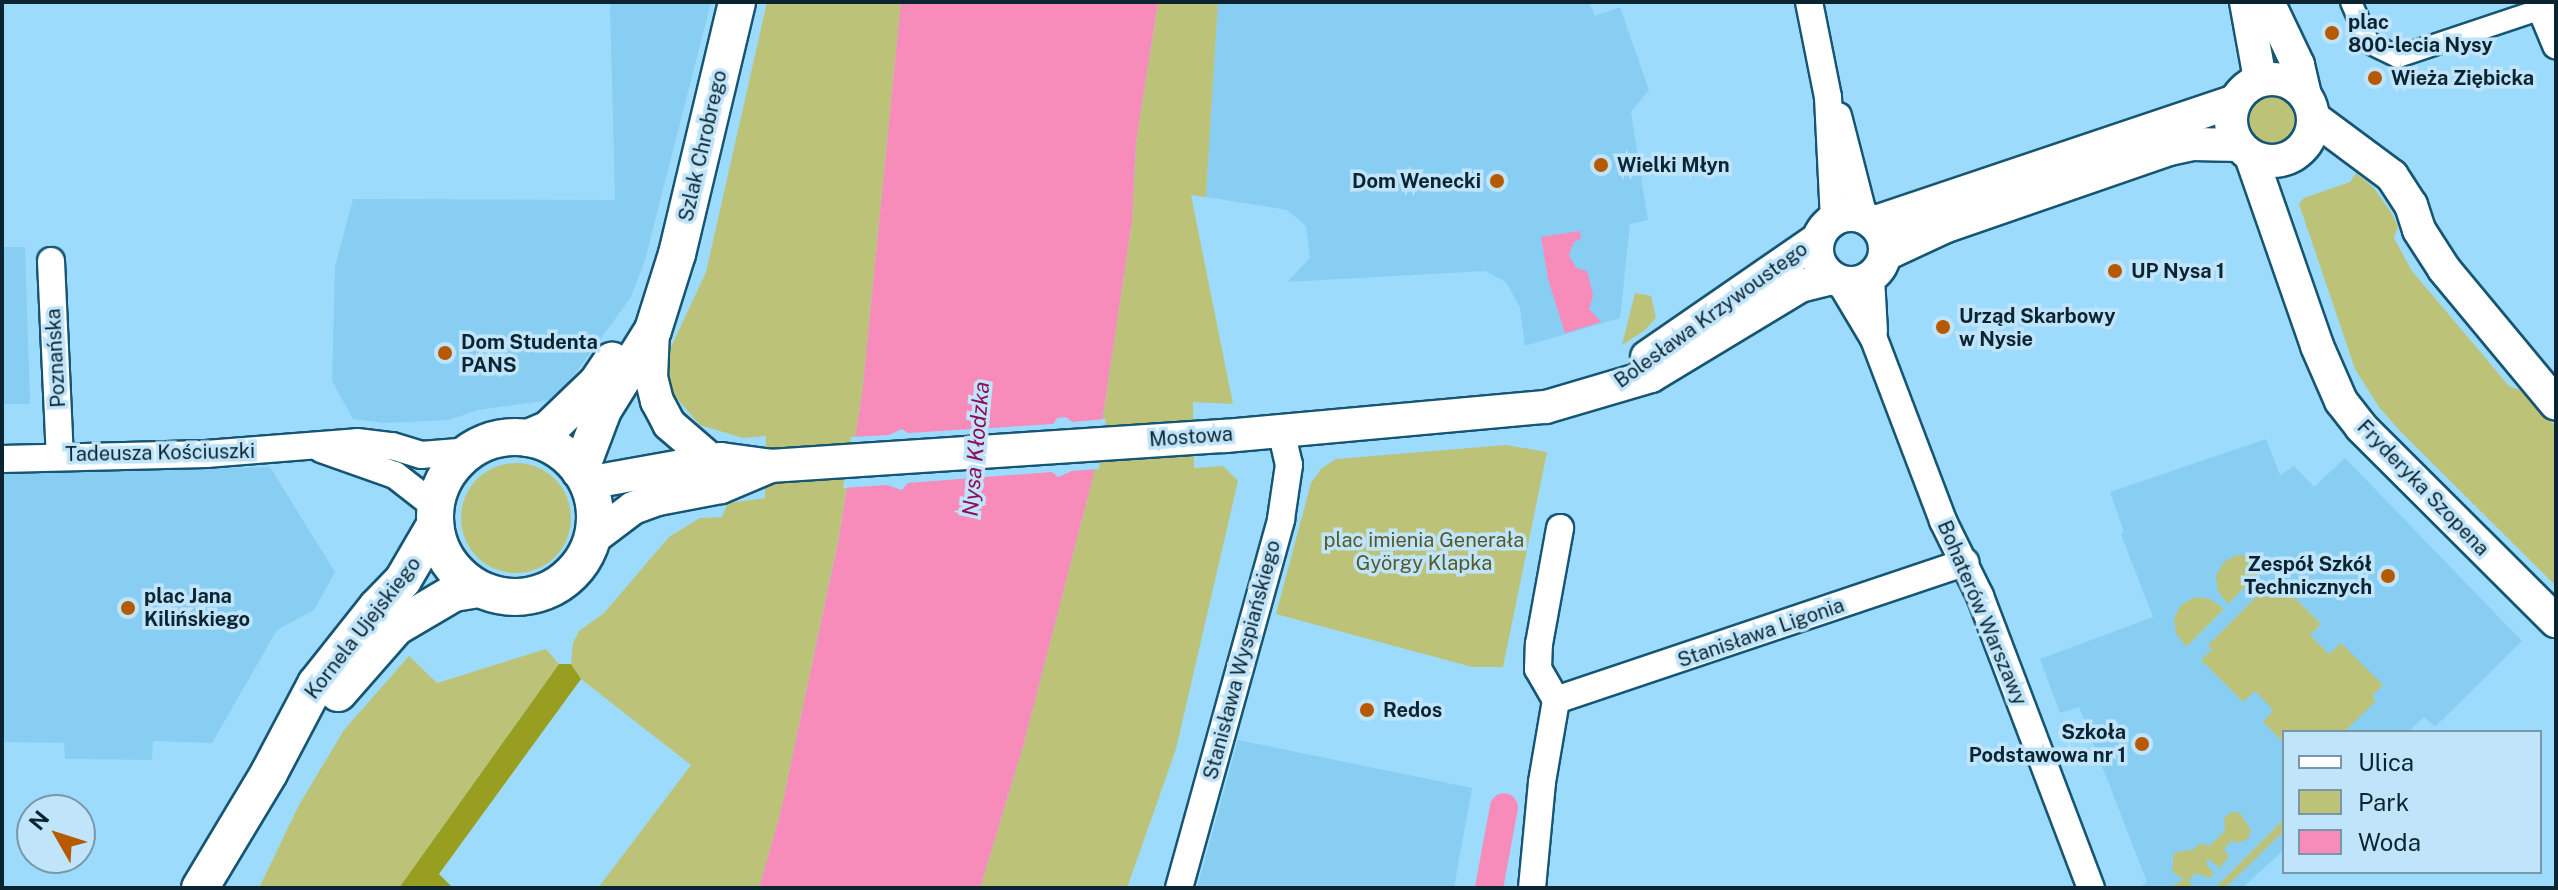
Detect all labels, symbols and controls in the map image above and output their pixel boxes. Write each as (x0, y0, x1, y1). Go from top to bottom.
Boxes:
place label: plac 800-lecia Nysy (2348, 10, 2493, 57)
marker: plac 800-lecia Nysy (2323, 24, 2341, 42)
place label: Wieża Ziębicka (2391, 66, 2534, 90)
street label: Szlak Chrobrego (674, 68, 732, 224)
marker: Wieża Ziębicka (2366, 69, 2384, 87)
place label: Wielki Młyn (1617, 153, 1730, 177)
marker: Wielki Młyn (1592, 156, 1610, 174)
place label: Dom Wenecki (1352, 169, 1481, 193)
marker: Dom Wenecki (1488, 172, 1506, 190)
street label: Bolesława Krzywoustego (1610, 237, 1812, 393)
place label: UP Nysa 1 (2131, 259, 2225, 283)
marker: UP Nysa 1 (2106, 262, 2124, 280)
place label: Urząd Skarbowy w Nysie (1959, 304, 2115, 351)
street label: Poznańska (41, 308, 71, 408)
marker: Urząd Skarbowy w Nysie (1934, 318, 1952, 336)
place label: Dom Studenta PANS (461, 330, 598, 377)
marker: Dom Studenta PANS (436, 344, 454, 362)
water label: Nysa Kłodzka (957, 381, 995, 517)
street label: Fryderyka Szopena (2352, 415, 2494, 561)
street label: Mostowa (1148, 422, 1234, 452)
street label: Tadeusza Kościuszki (65, 439, 255, 467)
street label: Bohaterów Warszawy (1932, 517, 2032, 709)
park label: plac imienia Generała György Klapka (1324, 528, 1524, 575)
street label: Stanisława Wyspiańskiego (1198, 538, 1286, 782)
street label: Kornela Ujejskiego (300, 552, 426, 704)
place label: Zespół Szkół Technicznych (2244, 552, 2372, 599)
marker: Zespół Szkół Technicznych (2379, 567, 2397, 585)
place label: plac Jana Kilińskiego (144, 584, 250, 631)
street label: Stanisława Ligonia (1675, 593, 1847, 673)
marker: plac Jana Kilińskiego (119, 599, 137, 617)
place label: Redos (1383, 698, 1442, 722)
marker: Redos (1358, 701, 1376, 719)
place label: Szkoła Podstawowa nr 1 (1969, 720, 2126, 767)
legend (2282, 730, 2542, 874)
marker: Szkoła Podstawowa nr 1 (2133, 735, 2151, 753)
text: Ulica (2358, 748, 2414, 776)
text: Park (2358, 788, 2409, 816)
north arrow (16, 794, 96, 874)
text: N (23, 805, 54, 835)
text: Woda (2358, 828, 2421, 856)

